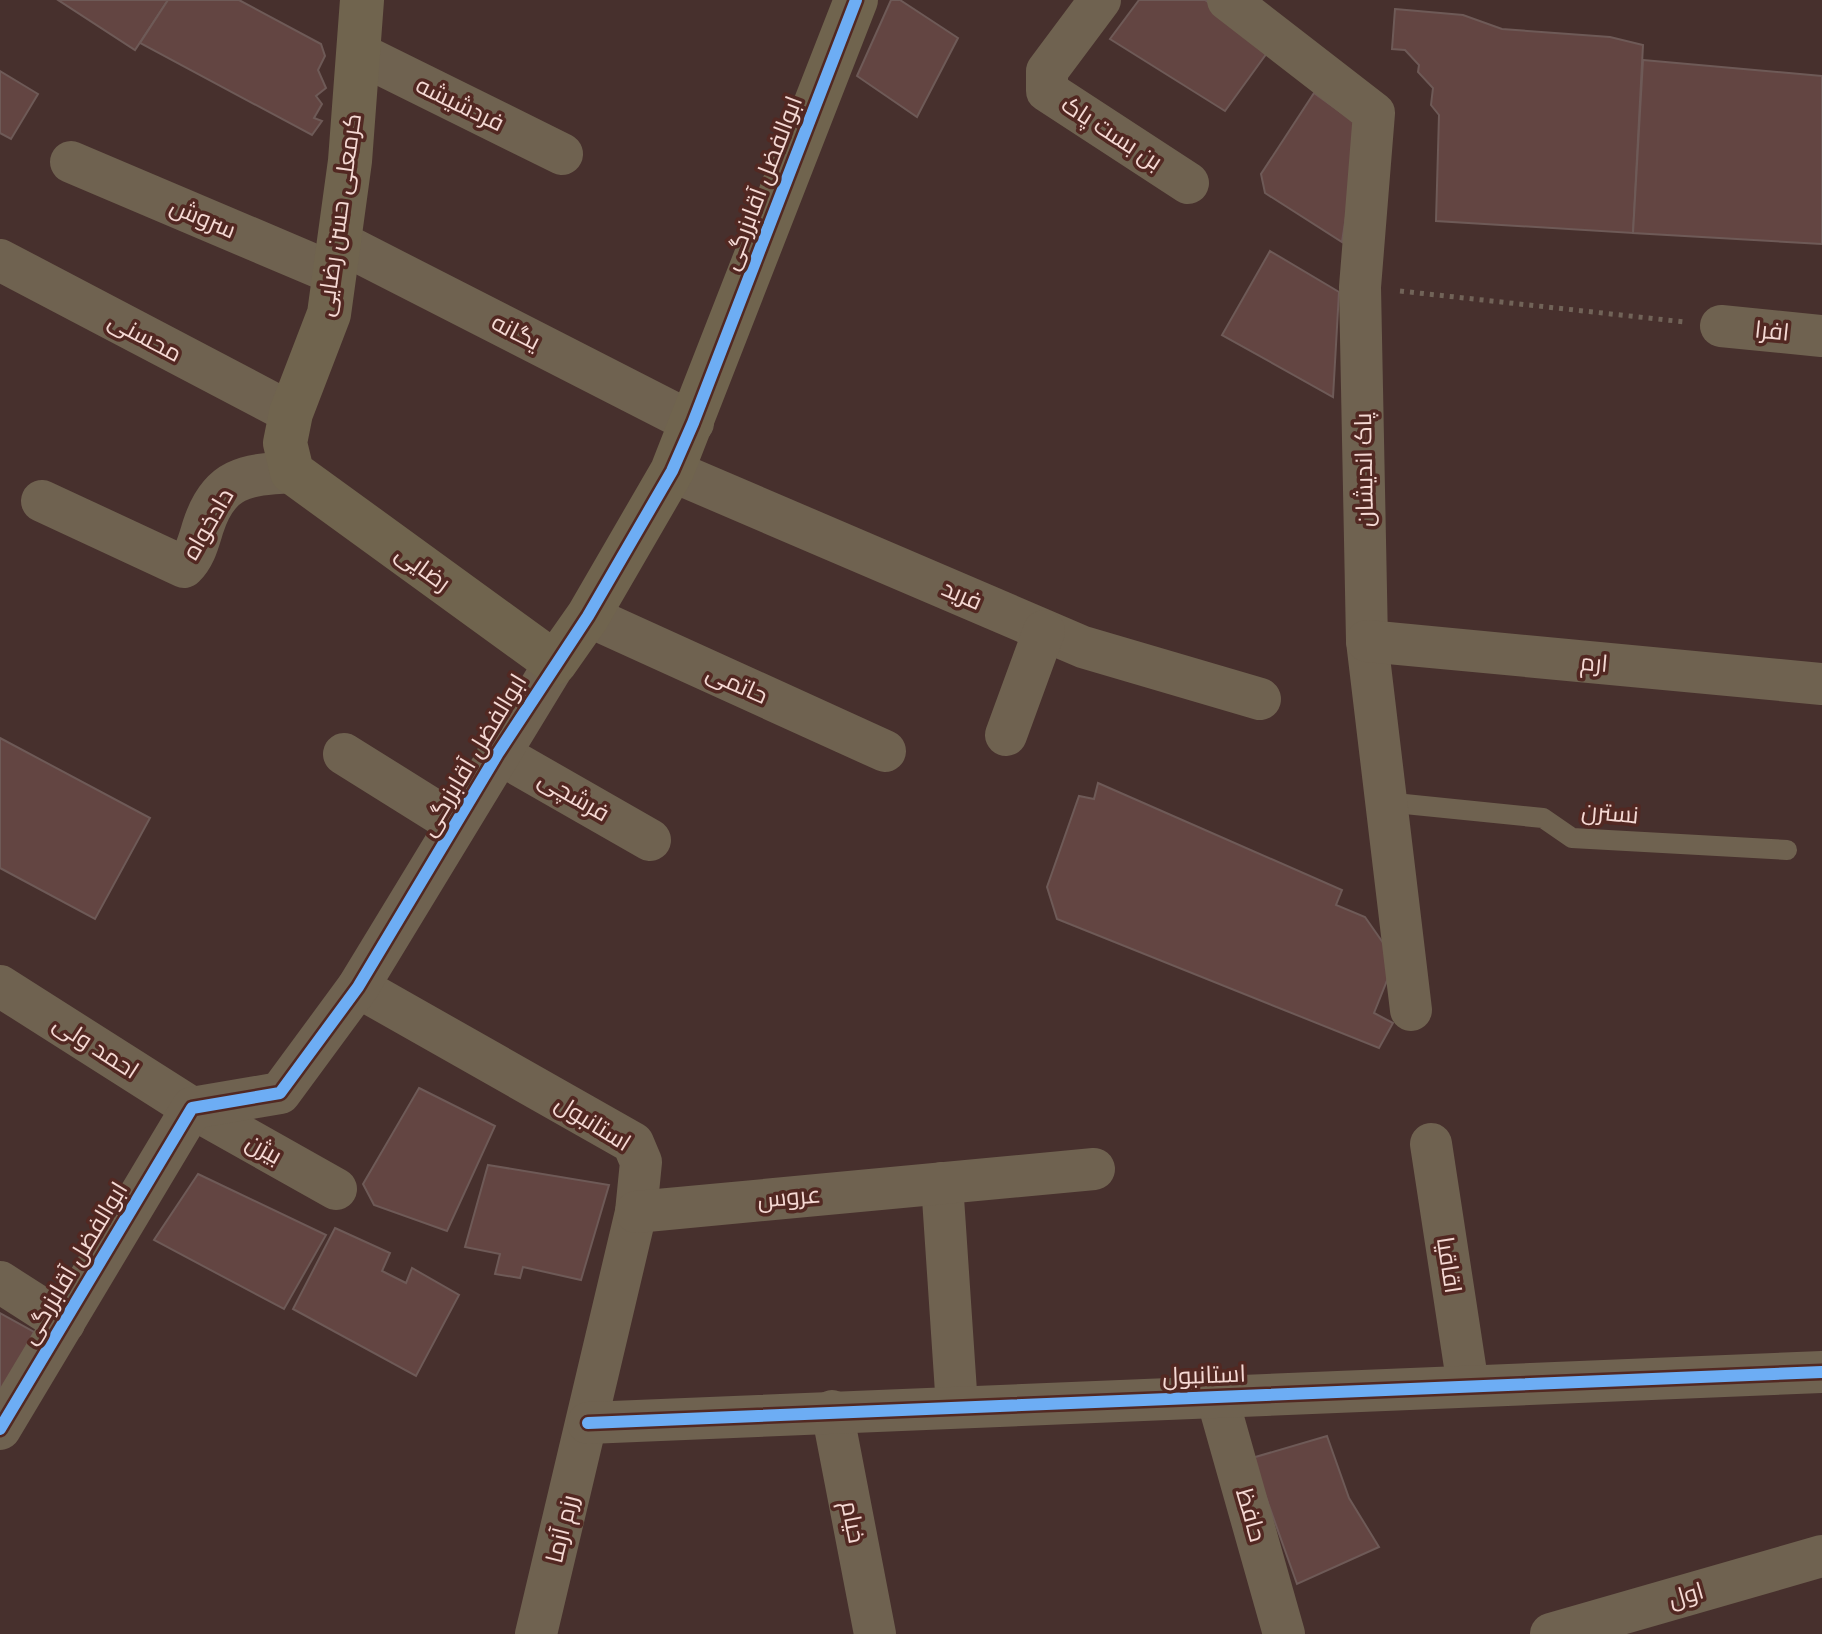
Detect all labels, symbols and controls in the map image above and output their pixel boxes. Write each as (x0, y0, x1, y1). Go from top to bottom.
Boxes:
street label: فردشیشه (411, 67, 510, 138)
street label: بن بست پاک (1055, 87, 1170, 178)
street label: ابوالفضل آقابزرگی (712, 91, 809, 274)
street label: کرمعلی حسن رضایی (307, 111, 368, 319)
street label: سروش (165, 188, 242, 245)
street label: محسنی (103, 303, 188, 369)
street label: یگانه (487, 304, 547, 357)
street label: افرا (1753, 311, 1791, 348)
street label: پاک اندیشان (1345, 412, 1381, 527)
street label: دادخواه (173, 482, 240, 565)
street label: رضایی (390, 536, 458, 598)
street label: فرید (937, 570, 988, 617)
street label: ارم (1579, 644, 1609, 680)
street label: حاتمی (702, 654, 774, 711)
street label: ابوالفضل آقابزرگی (410, 667, 533, 842)
street label: فرشچی (533, 761, 616, 829)
street label: نسترن (1580, 793, 1640, 830)
street label: احمد ولی (48, 1006, 146, 1086)
street label: استانبول (550, 1086, 638, 1158)
street label: بیژن (241, 1124, 289, 1171)
street label: ابوالفضل آقابزرگی (11, 1175, 134, 1350)
street label: عروس (756, 1176, 822, 1215)
street label: اقاقیا (1430, 1234, 1471, 1295)
street label: استانبول (1162, 1356, 1246, 1391)
street label: حافظ (1229, 1484, 1276, 1545)
street label: رزم آزما (536, 1491, 586, 1566)
street label: خیام (833, 1498, 875, 1546)
street label: اول (1664, 1573, 1707, 1614)

